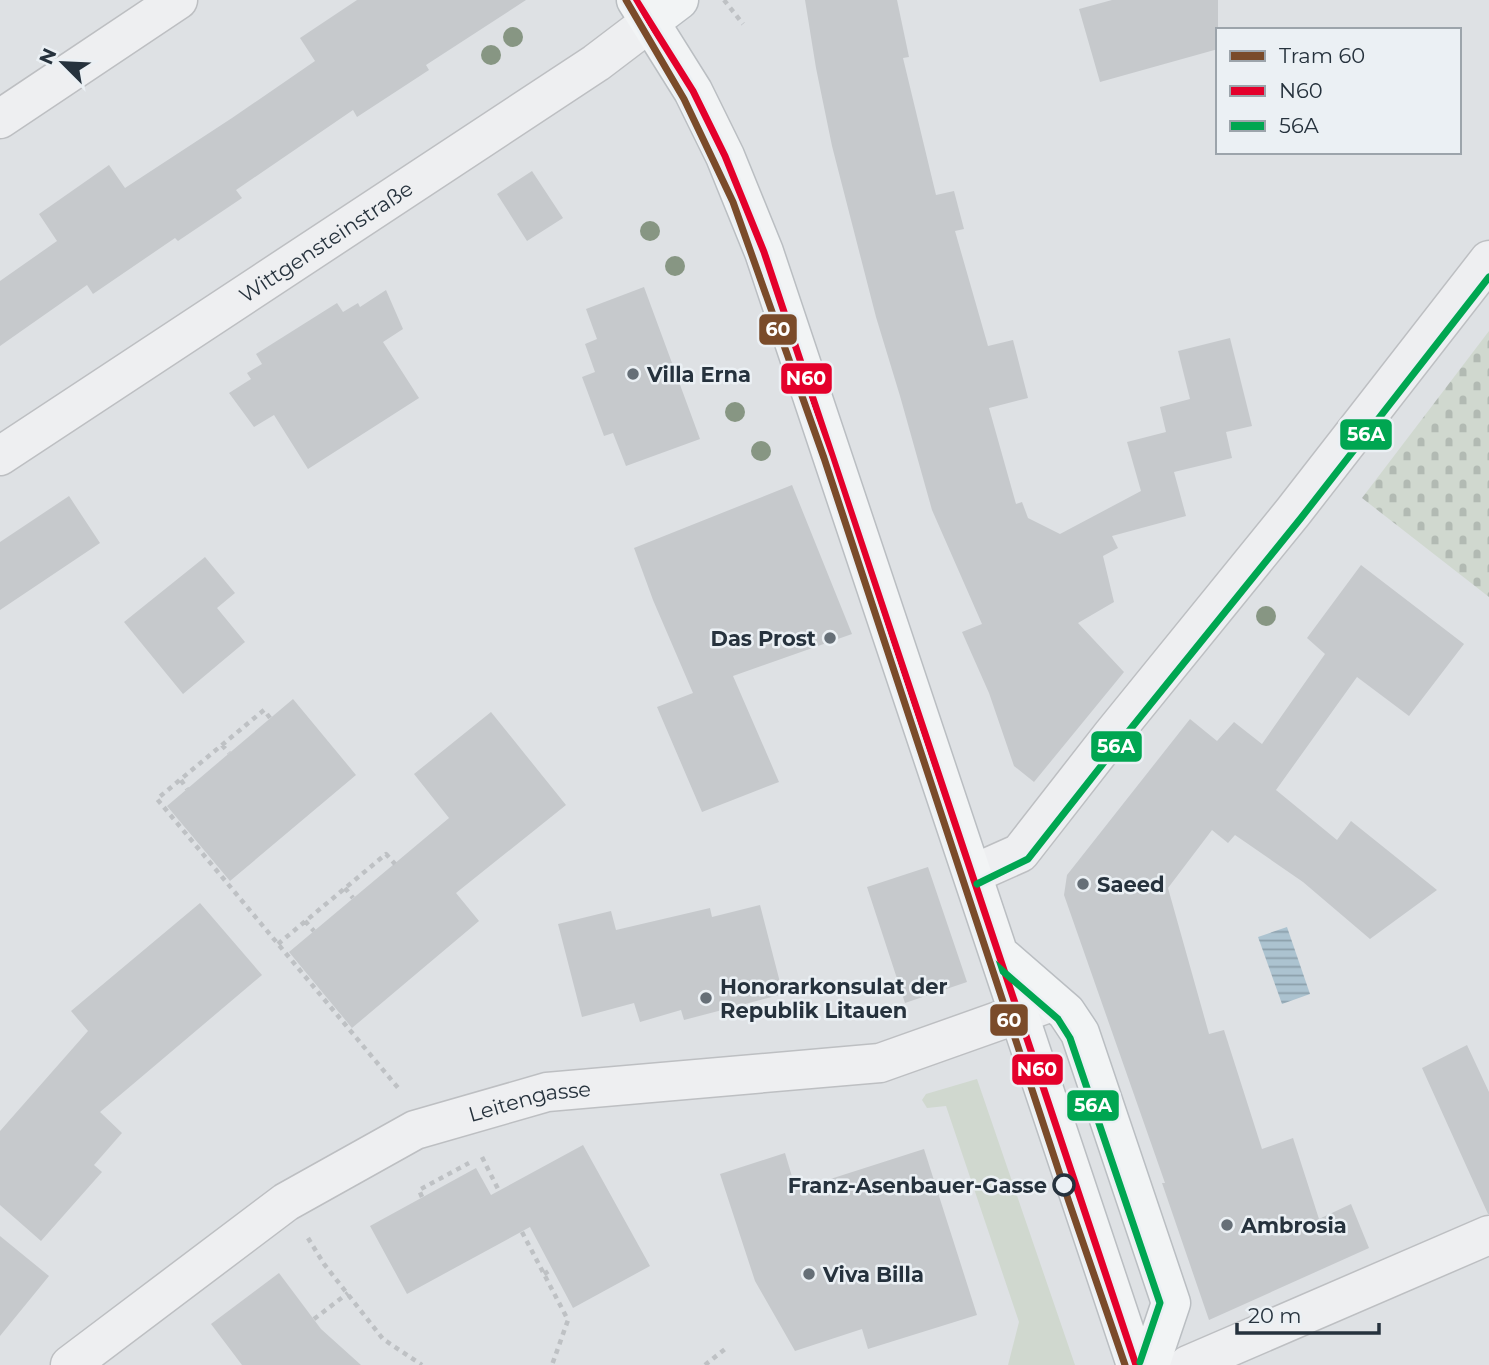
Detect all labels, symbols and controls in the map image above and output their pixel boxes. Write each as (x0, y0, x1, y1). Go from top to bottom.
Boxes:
north arrow (28, 28, 98, 98)
legend (1216, 28, 1461, 154)
text: Tram 60 (1279, 43, 1365, 68)
text: N (34, 45, 62, 68)
text: N60 (1279, 78, 1323, 103)
text: 56A (1279, 113, 1320, 138)
street label: Wittgensteinstraße (234, 175, 417, 307)
line badge: 60 (758, 313, 798, 346)
text: 60 (765, 318, 791, 341)
place label: Villa Erna (646, 362, 751, 387)
line badge: N60 (780, 362, 833, 395)
marker: Villa Erna (625, 366, 641, 382)
text: N60 (786, 367, 826, 390)
line badge: 56A (1339, 418, 1393, 451)
text: 56A (1347, 423, 1385, 446)
place label: Das Prost (711, 626, 816, 651)
marker: Das Prost (822, 630, 838, 646)
line badge: 56A (1090, 730, 1143, 763)
text: 56A (1097, 735, 1135, 758)
place label: Saeed (1097, 872, 1164, 897)
marker: Saeed (1075, 876, 1091, 892)
place label: Honorarkonsulat der Republik Litauen (720, 974, 948, 1023)
marker: Honorarkonsulat der Republik Litauen (698, 990, 714, 1006)
line badge: 60 (989, 1003, 1029, 1037)
text: 60 (996, 1009, 1022, 1032)
line badge: N60 (1011, 1053, 1064, 1086)
text: N60 (1017, 1058, 1057, 1081)
street label: Leitengasse (465, 1076, 592, 1127)
line badge: 56A (1066, 1089, 1120, 1122)
text: 56A (1074, 1094, 1112, 1117)
place label: Franz-Asenbauer-Gasse (788, 1173, 1047, 1198)
marker: Franz-Asenbauer-Gasse (1053, 1174, 1075, 1196)
place label: Ambrosia (1240, 1213, 1347, 1238)
marker: Ambrosia (1219, 1217, 1235, 1233)
place label: Viva Billa (822, 1262, 924, 1287)
marker: Viva Billa (801, 1266, 817, 1282)
scale bar (1237, 1292, 1379, 1336)
text: 20 m (1248, 1303, 1302, 1328)

